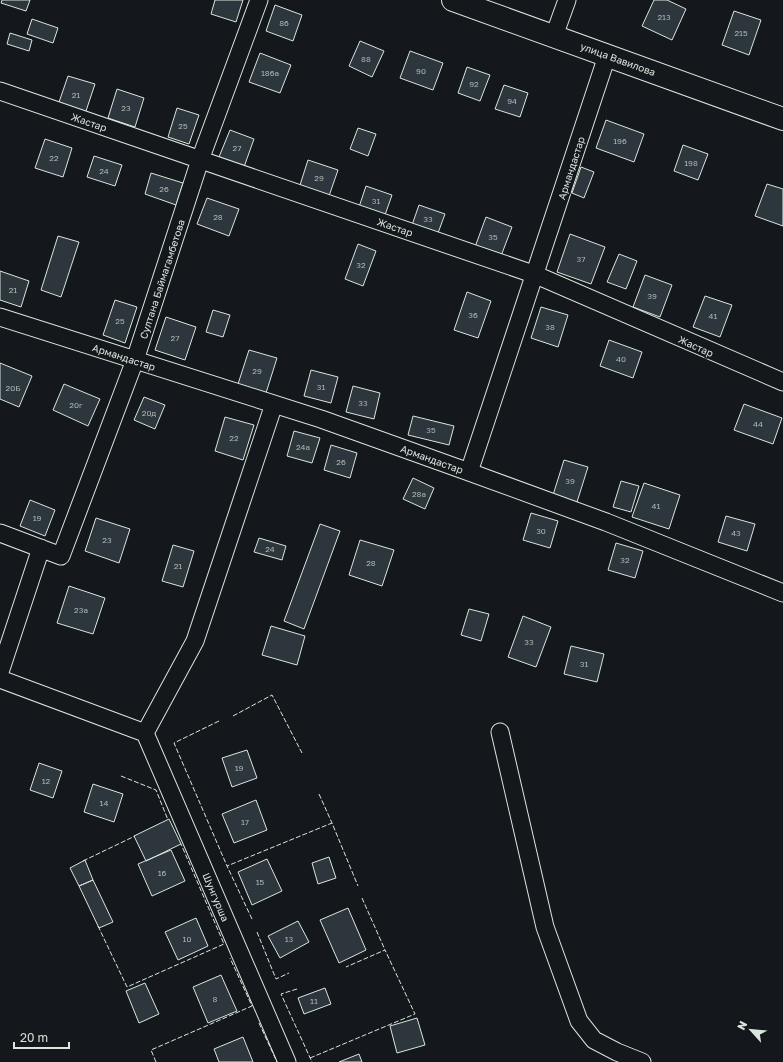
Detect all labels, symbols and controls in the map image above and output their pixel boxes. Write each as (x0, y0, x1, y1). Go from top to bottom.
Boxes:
house number: 213 (657, 12, 671, 22)
house number: 86 (279, 18, 289, 28)
house number: 215 (734, 28, 748, 38)
street label: улица Вавилова (579, 40, 657, 78)
house number: 88 (361, 54, 371, 64)
house number: 90 (416, 66, 426, 76)
house number: 186а (261, 68, 279, 78)
house number: 92 (469, 79, 479, 89)
house number: 21 (72, 90, 80, 100)
house number: 94 (507, 96, 517, 106)
house number: 23 (121, 103, 131, 113)
street label: Жастар (70, 110, 108, 134)
house number: 25 (178, 121, 188, 131)
street label: Армандастар (555, 135, 587, 201)
house number: 196 (613, 136, 627, 146)
house number: 27 (233, 143, 241, 153)
house number: 22 (49, 153, 59, 163)
house number: 198 (684, 158, 698, 168)
house number: 24 (99, 166, 109, 176)
house number: 29 (314, 173, 324, 183)
house number: 26 (159, 184, 169, 194)
house number: 31 (372, 196, 380, 206)
house number: 28 (213, 212, 223, 222)
house number: 33 (423, 214, 433, 224)
street label: Жастар (376, 215, 414, 239)
street label: Султана Баймагамбетова (137, 218, 187, 340)
house number: 35 (488, 232, 498, 242)
house number: 37 (577, 254, 585, 264)
house number: 32 (356, 260, 366, 270)
house number: 21 (9, 285, 17, 295)
house number: 39 (647, 291, 657, 301)
house number: 36 (468, 310, 478, 320)
house number: 41 (709, 311, 717, 321)
house number: 25 (115, 316, 125, 326)
house number: 38 (545, 322, 555, 332)
house number: 27 (171, 333, 179, 343)
street label: Жастар (677, 333, 715, 359)
street label: Армандастар (91, 341, 157, 373)
house number: 40 (616, 354, 626, 364)
house number: 29 (252, 366, 262, 376)
house number: 31 (317, 382, 325, 392)
house number: 20Б (6, 383, 20, 393)
house number: 33 (358, 398, 368, 408)
house number: 20г (69, 400, 83, 410)
house number: 20д (142, 408, 156, 418)
house number: 44 (753, 419, 763, 429)
house number: 35 (426, 425, 436, 435)
house number: 22 (229, 433, 239, 443)
house number: 24а (296, 442, 310, 452)
street label: Армандастар (399, 442, 465, 476)
house number: 26 (336, 457, 346, 467)
house number: 39 (565, 476, 575, 486)
house number: 28а (412, 489, 426, 499)
house number: 41 (652, 501, 660, 511)
house number: 19 (33, 513, 42, 523)
house number: 30 (536, 526, 546, 536)
house number: 43 (731, 528, 741, 538)
house number: 23 (102, 535, 112, 545)
house number: 24 (265, 544, 275, 554)
house number: 32 (620, 555, 630, 565)
house number: 28 (366, 558, 376, 568)
house number: 21 (174, 561, 182, 571)
house number: 23а (74, 605, 88, 615)
house number: 33 (524, 637, 534, 647)
house number: 31 (580, 659, 588, 669)
house number: 19 (235, 763, 244, 773)
house number: 12 (42, 776, 51, 786)
house number: 14 (100, 798, 108, 808)
house number: 17 (241, 817, 249, 827)
house number: 16 (158, 868, 167, 878)
street label: Шунгурша (200, 871, 232, 923)
house number: 15 (256, 877, 265, 887)
house number: 10 (183, 934, 191, 944)
house number: 13 (285, 934, 294, 944)
house number: 8 (213, 994, 218, 1004)
house number: 11 (310, 996, 318, 1006)
north arrow (731, 1010, 771, 1050)
text: N (734, 1019, 749, 1032)
scale bar (14, 1024, 69, 1050)
text: 20 m (20, 1030, 48, 1045)

